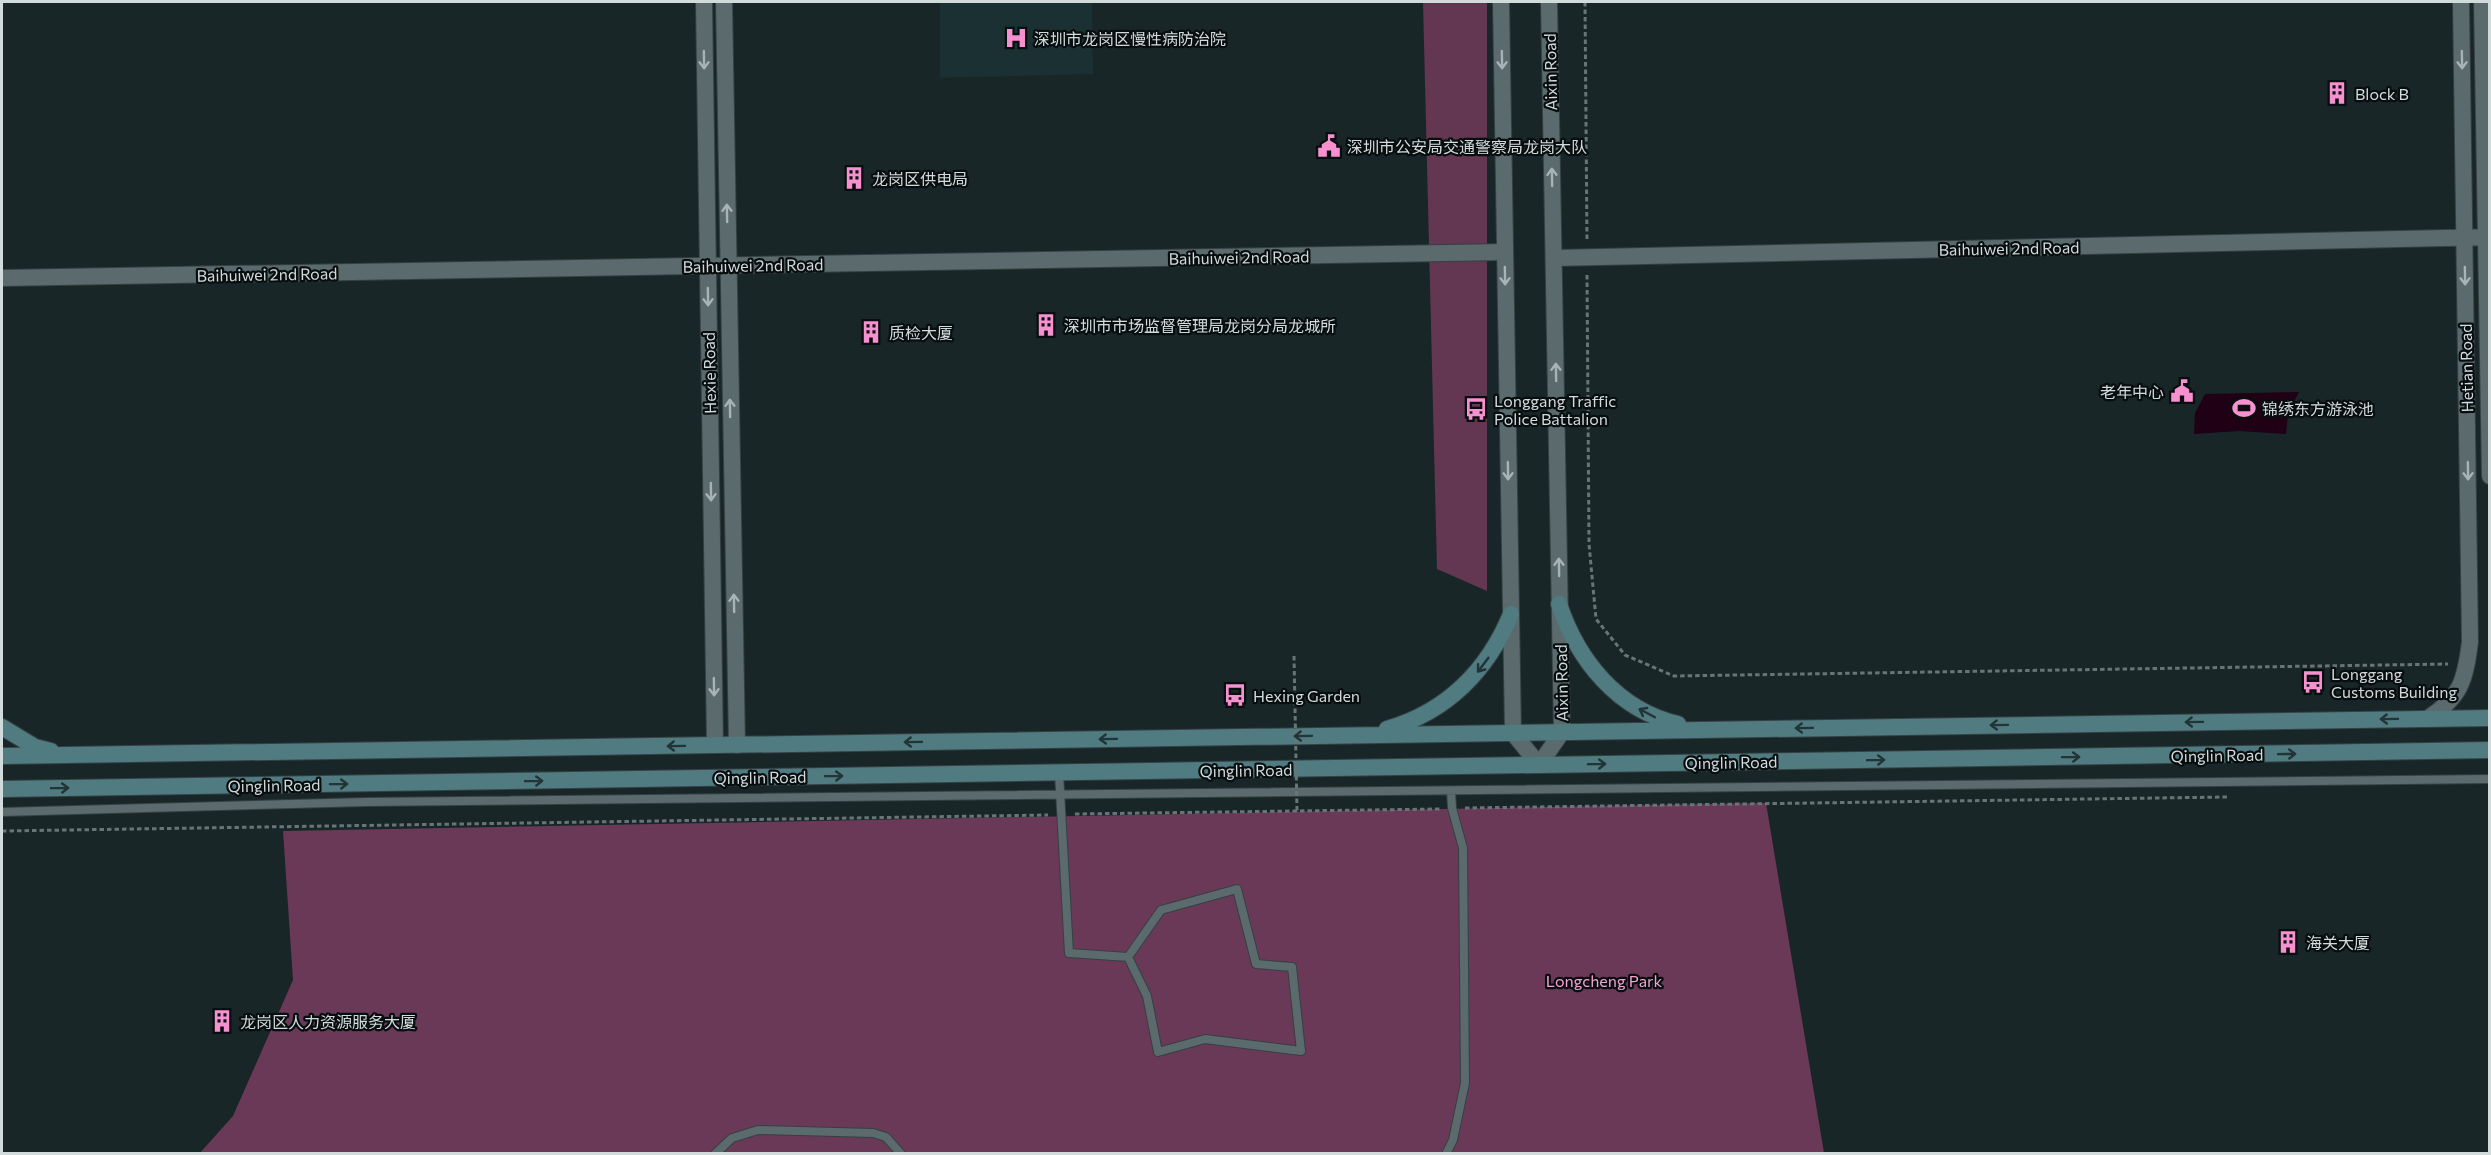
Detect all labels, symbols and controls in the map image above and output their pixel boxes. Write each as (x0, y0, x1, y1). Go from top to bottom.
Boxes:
hospital icon: 深圳市龙岗区慢性病防治院 (1003, 25, 1029, 51)
place label: 深圳市龙岗区慢性病防治院 (1034, 29, 1226, 48)
street label: Aixin Road (1540, 33, 1560, 111)
one-way arrow (699, 49, 710, 69)
one-way arrow (1496, 49, 1507, 69)
one-way arrow (2456, 49, 2468, 69)
building icon: Block B (2324, 80, 2350, 106)
place label: Block B (2355, 84, 2409, 103)
public building icon: 深圳市公安局交通警察局龙岗大队 (1316, 133, 1342, 159)
place label: 深圳市公安局交通警察局龙岗大队 (1347, 137, 1587, 156)
building icon: 龙岗区供电局 (841, 165, 867, 191)
one-way arrow (1546, 167, 1558, 187)
place label: 龙岗区供电局 (872, 169, 968, 188)
one-way arrow (722, 203, 733, 223)
street label: Baihuiwei 2nd Road (1938, 237, 2080, 259)
street label: Baihuiwei 2nd Road (1168, 246, 1310, 268)
street label: Baihuiwei 2nd Road (682, 254, 824, 276)
street label: Baihuiwei 2nd Road (196, 263, 338, 285)
one-way arrow (1499, 265, 1511, 285)
one-way arrow (2459, 265, 2471, 285)
one-way arrow (702, 286, 714, 306)
building icon: 深圳市市场监督管理局龙岗分局龙城所 (1033, 312, 1059, 338)
place label: 深圳市市场监督管理局龙岗分局龙城所 (1064, 316, 1336, 335)
building icon: 质检大厦 (858, 319, 884, 345)
place label: 质检大厦 (889, 323, 953, 342)
street label: Hetian Road (2456, 323, 2476, 413)
street label: Hexie Road (699, 332, 719, 414)
one-way arrow (1550, 362, 1561, 382)
public building icon: 老年中心 (2169, 378, 2195, 404)
place label: 老年中心 (2100, 382, 2164, 401)
place label: Longgang Traffic Police Battalion (1494, 391, 1616, 428)
sports icon: 锦绣东方游泳池 (2231, 395, 2257, 421)
bus stop icon: Longgang Traffic Police Battalion (1463, 396, 1489, 422)
one-way arrow (725, 398, 736, 418)
place label: 锦绣东方游泳池 (2262, 399, 2374, 418)
one-way arrow (1502, 460, 1514, 480)
one-way arrow (2462, 460, 2474, 480)
one-way arrow (705, 481, 717, 501)
one-way arrow (1553, 557, 1565, 577)
one-way arrow (728, 593, 739, 613)
street label: Aixin Road (1551, 644, 1571, 722)
one-way arrow (1476, 656, 1489, 672)
place label: Longgang Customs Building (2331, 664, 2457, 701)
bus stop icon: Longgang Customs Building (2300, 669, 2326, 695)
one-way arrow (708, 676, 720, 696)
bus stop icon: Hexing Garden (1222, 682, 1248, 708)
place label: Hexing Garden (1253, 686, 1360, 705)
one-way arrow (1639, 707, 1656, 719)
one-way arrow (2380, 714, 2400, 725)
one-way arrow (2185, 717, 2205, 728)
one-way arrow (1990, 720, 2010, 731)
one-way arrow (1795, 723, 1815, 734)
one-way arrow (1294, 730, 1314, 742)
one-way arrow (1099, 733, 1119, 745)
one-way arrow (904, 736, 924, 748)
one-way arrow (667, 740, 687, 752)
street label: Qinglin Road (2170, 745, 2264, 765)
one-way arrow (2277, 748, 2297, 759)
one-way arrow (2061, 751, 2081, 763)
street label: Qinglin Road (1684, 752, 1778, 772)
one-way arrow (1866, 754, 1886, 766)
one-way arrow (1587, 758, 1607, 770)
street label: Qinglin Road (1199, 760, 1293, 780)
street label: Qinglin Road (713, 767, 807, 787)
one-way arrow (823, 770, 843, 782)
street label: Qinglin Road (227, 775, 321, 795)
one-way arrow (523, 775, 543, 787)
one-way arrow (328, 778, 348, 790)
one-way arrow (49, 782, 69, 794)
building icon: 海关大厦 (2275, 929, 2301, 955)
place label: 海关大厦 (2306, 933, 2370, 952)
park label: Longcheng Park (1546, 971, 1662, 990)
building icon: 龙岗区人力资源服务大厦 (209, 1008, 235, 1034)
place label: 龙岗区人力资源服务大厦 (240, 1012, 416, 1031)

